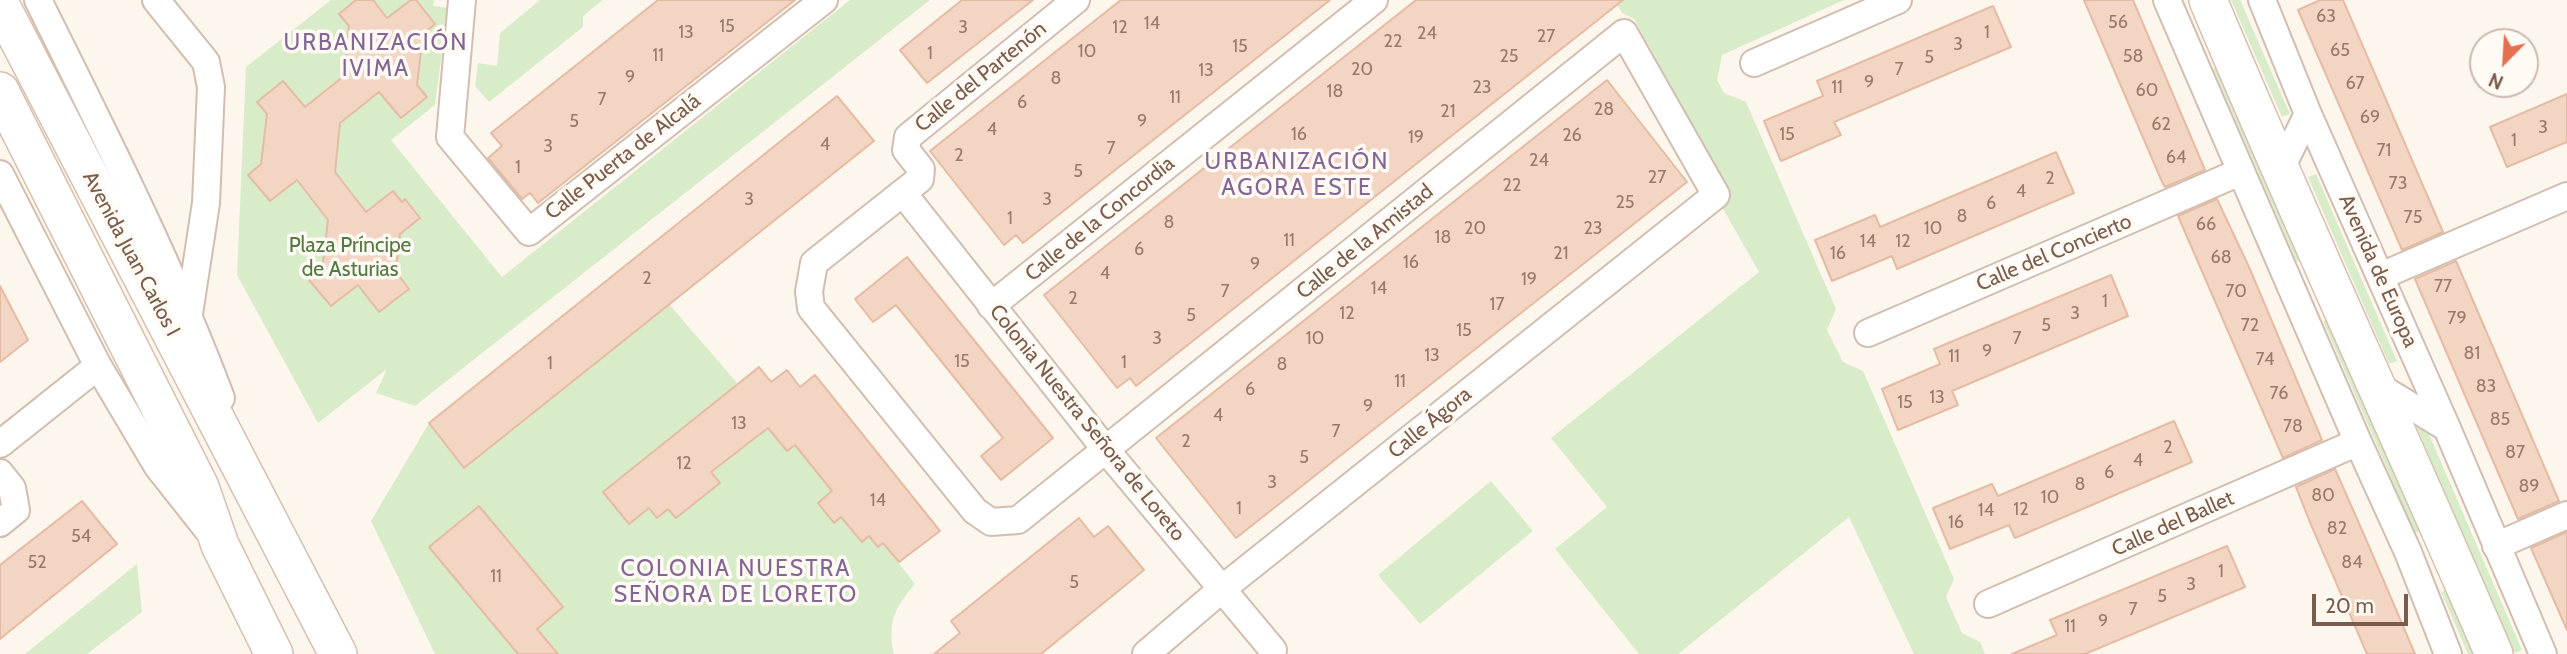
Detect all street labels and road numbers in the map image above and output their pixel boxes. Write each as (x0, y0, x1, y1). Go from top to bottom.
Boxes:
street label: Calle del Partenón (910, 16, 1052, 138)
street label: Calle Puerta de Alcalá (540, 89, 706, 225)
street label: Calle de la Concordia (1020, 151, 1180, 287)
street label: Avenida Juan Carlos I (77, 167, 185, 341)
street label: Calle de la Amistad (1292, 179, 1438, 305)
street label: Avenida de Europa (2333, 191, 2423, 351)
street label: Calle del Concierto (1973, 209, 2135, 297)
street label: Colonia Nuestra Señora de Loreto (984, 300, 1190, 546)
street label: Calle Ágora (1383, 382, 1477, 464)
street label: Calle del Ballet (2108, 486, 2238, 562)

